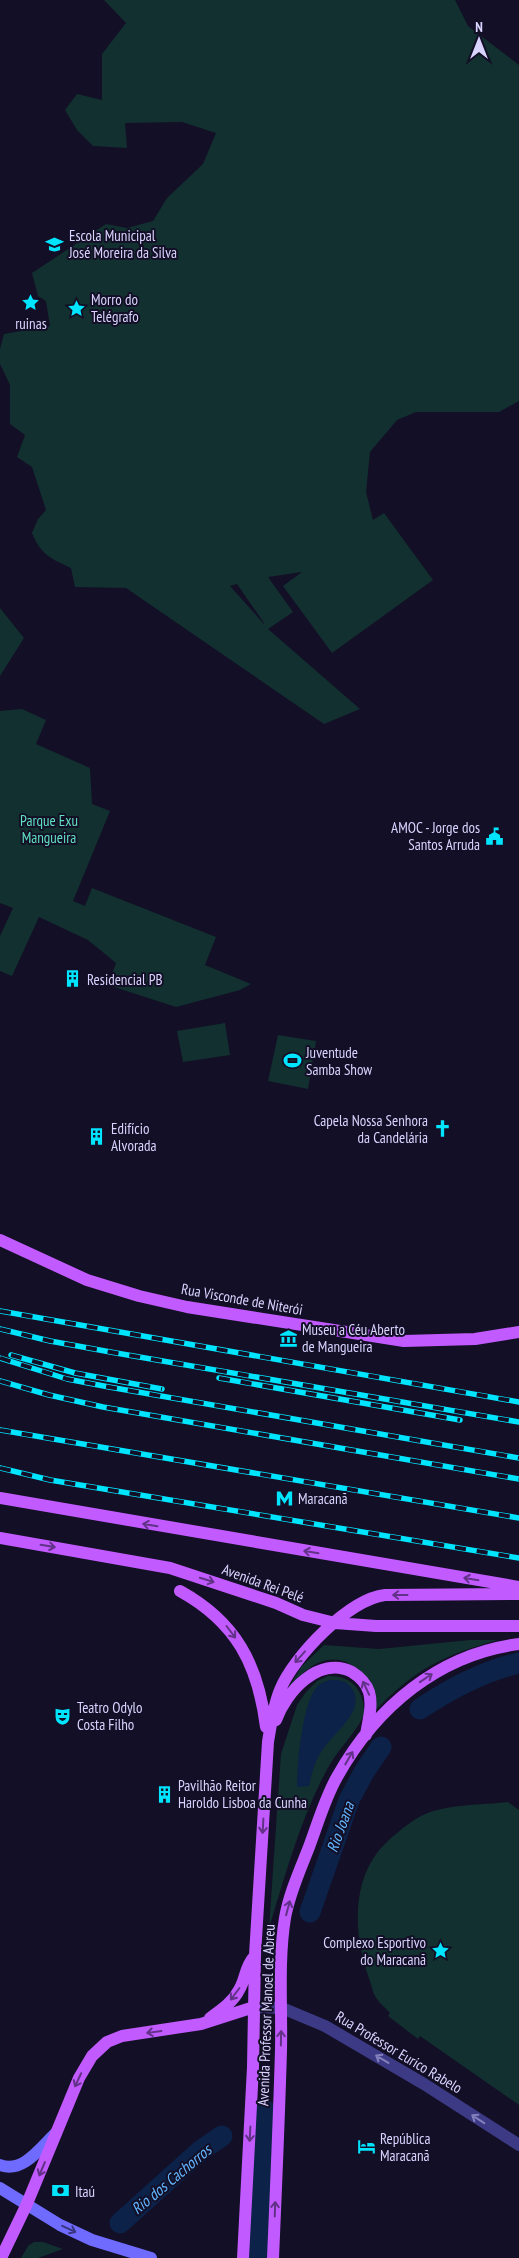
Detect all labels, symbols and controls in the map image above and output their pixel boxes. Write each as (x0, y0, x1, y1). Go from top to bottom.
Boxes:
north arrow (454, 15, 504, 65)
text: N (475, 18, 483, 36)
place label: Escola Municipal José Moreira da Silva (68, 226, 177, 262)
school or university icon: Escola Municipal José Moreira da Silva (45, 234, 65, 254)
place label: Morro do Telégrafo (91, 290, 139, 326)
place icon: ruinas (21, 292, 41, 312)
place icon: Morro do Telégrafo (67, 298, 87, 318)
place label: ruinas (15, 314, 47, 333)
park label: Parque Exu Mangueira (20, 811, 78, 847)
place label: AMOC - Jorge dos Santos Arruda (391, 818, 480, 854)
public building icon: AMOC - Jorge dos Santos Arruda (484, 826, 504, 846)
building icon: Residencial PB (63, 969, 83, 989)
place label: Residencial PB (87, 970, 163, 989)
place label: Juventude Samba Show (305, 1043, 372, 1079)
sports icon: Juventude Samba Show (282, 1051, 302, 1071)
place label: Capela Nossa Senhora da Candelária (314, 1111, 428, 1147)
place label: Edifício Alvorada (111, 1119, 157, 1155)
church icon: Capela Nossa Senhora da Candelária (432, 1119, 452, 1139)
building icon: Edifício Alvorada (87, 1127, 107, 1147)
street label: Rua Visconde de Niterói (180, 1279, 304, 1319)
place label: Museu a Céu Aberto de Mangueira (302, 1320, 405, 1356)
museum icon: Museu a Céu Aberto de Mangueira (278, 1328, 298, 1348)
metro station icon: Maracanã (274, 1488, 294, 1508)
place label: Maracanã (298, 1489, 348, 1508)
one-way arrow (143, 1519, 159, 1529)
one-way arrow (40, 1541, 56, 1551)
one-way arrow (303, 1547, 319, 1557)
street label: Avenida Rei Pelé (220, 1559, 306, 1607)
one-way arrow (463, 1573, 479, 1583)
one-way arrow (198, 1575, 214, 1585)
one-way arrow (393, 1590, 409, 1600)
one-way arrow (226, 1625, 236, 1639)
one-way arrow (294, 1651, 306, 1664)
one-way arrow (419, 1673, 433, 1683)
one-way arrow (360, 1681, 370, 1696)
place label: Teatro Odylo Costa Filho (77, 1698, 143, 1734)
theatre icon: Teatro Odylo Costa Filho (53, 1706, 73, 1726)
one-way arrow (344, 1751, 354, 1765)
place label: Pavilhão Reitor Haroldo Lisboa da Cunha (178, 1776, 307, 1812)
building icon: Pavilhão Reitor Haroldo Lisboa da Cunha (154, 1784, 174, 1804)
water label: Rio Joana (322, 1798, 359, 1855)
one-way arrow (259, 1817, 268, 1833)
one-way arrow (283, 1900, 293, 1916)
street label: Avenida Professor Manoel de Abreu (253, 1924, 279, 2106)
place label: Complexo Esportivo do Maracanã (323, 1933, 426, 1969)
place icon: Complexo Esportivo do Maracanã (430, 1941, 450, 1961)
one-way arrow (230, 1988, 241, 2001)
street label: Rua Professor Eurico Rabelo (332, 2007, 466, 2097)
one-way arrow (146, 2027, 162, 2037)
one-way arrow (276, 2031, 286, 2047)
one-way arrow (376, 2054, 390, 2064)
one-way arrow (73, 2072, 83, 2087)
one-way arrow (471, 2114, 485, 2124)
one-way arrow (245, 2125, 254, 2141)
place label: República Maracanã (380, 2129, 430, 2165)
hotel icon: República Maracanã (356, 2137, 376, 2157)
water label: Rio dos Cachorros (127, 2139, 216, 2218)
one-way arrow (36, 2161, 46, 2176)
bank icon: Itaú (51, 2181, 71, 2201)
place label: Itaú (75, 2182, 95, 2201)
one-way arrow (270, 2202, 280, 2218)
one-way arrow (61, 2225, 76, 2234)

